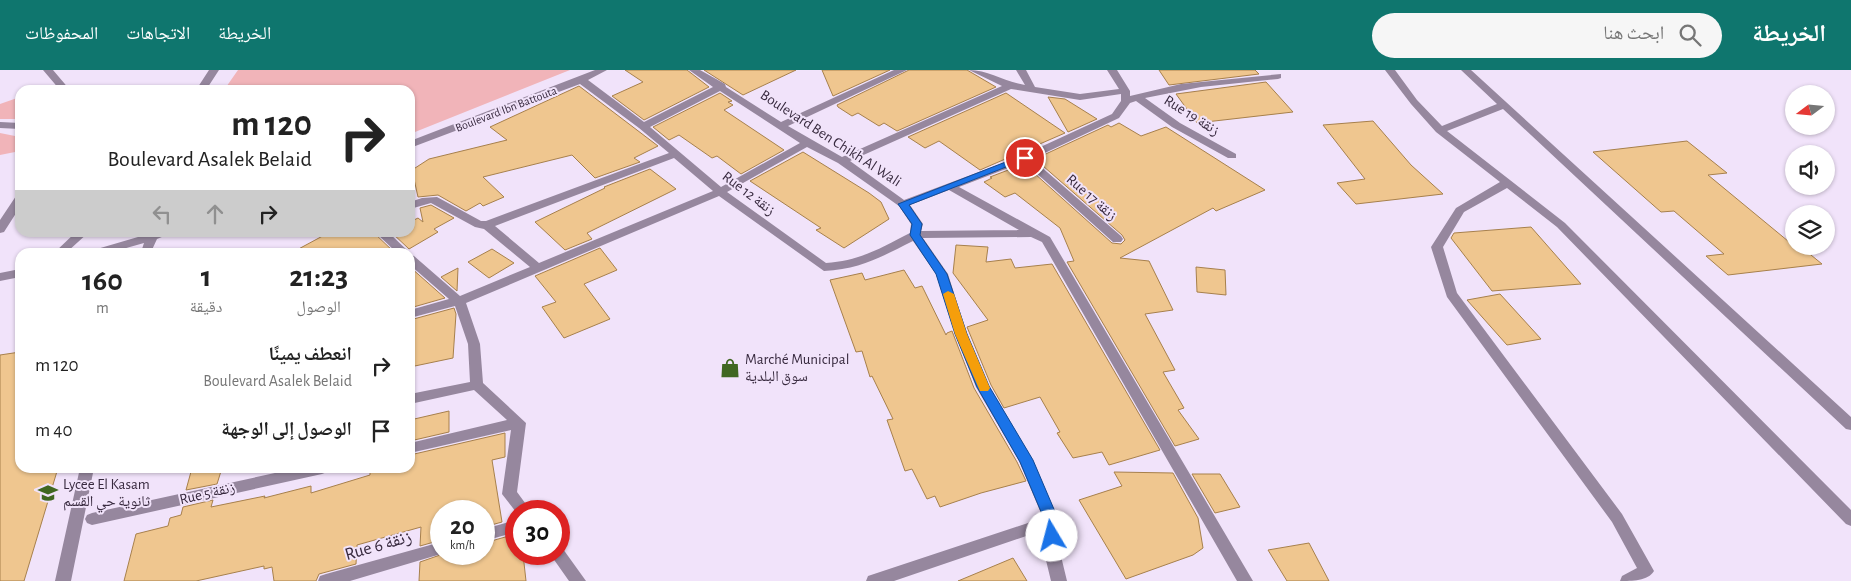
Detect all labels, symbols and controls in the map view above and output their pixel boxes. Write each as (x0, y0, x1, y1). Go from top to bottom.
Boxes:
search box (1372, 13, 1722, 58)
icon: search (1676, 21, 1704, 49)
text: الخريطة (1752, 22, 1826, 46)
text: ابحث هنا (1603, 24, 1664, 43)
text: المحفوظات (25, 25, 98, 43)
text: الاتجاهات (126, 25, 190, 43)
text: الخريطة (218, 25, 271, 43)
street label: Boulevard Ibn Battouta (454, 84, 559, 134)
north arrow (1785, 85, 1835, 135)
map controls (1785, 85, 1835, 255)
street label: Boulevard Ben Chikh Al Wali (758, 87, 904, 190)
street label: Rue 19 زنقة (1161, 93, 1222, 139)
icon: right (330, 105, 395, 170)
text: 120 m (231, 107, 312, 142)
pin (1004, 137, 1046, 179)
icon: arrive (1011, 144, 1039, 172)
button: sound (1785, 145, 1835, 195)
text: Boulevard Asalek Belaid (107, 148, 312, 170)
street label: Rue 12 زنقة (719, 169, 778, 219)
street label: Rue 17 زنقة (1063, 172, 1120, 224)
icon: left (148, 200, 176, 228)
icon: ahead (201, 200, 229, 228)
icon: right (254, 200, 282, 228)
button: layers (1785, 205, 1835, 255)
text: 1 (201, 262, 211, 292)
text: 21:23 (289, 262, 348, 292)
text: 160 (82, 266, 123, 296)
text: دقيقة (190, 299, 222, 315)
text: الوصول (297, 299, 341, 315)
text: m (96, 300, 109, 316)
text: انعطف يمينًا (269, 345, 352, 364)
icon: right (367, 352, 395, 380)
place label: Marché Municipal سوق البلدية (745, 352, 849, 386)
text: 120 m (35, 356, 79, 375)
shop icon: Marché Municipal سوق البلدية (719, 357, 741, 379)
text: Boulevard Asalek Belaid (203, 373, 352, 389)
icon: arrive (367, 417, 395, 445)
text: الوصول إلى الوجهة (221, 420, 352, 439)
text: 40 m (35, 421, 73, 440)
place label: Lycee El Kasam ثانوية حي القسم (63, 477, 150, 513)
street label: Rue 5 زنقة (178, 480, 237, 508)
school or university icon: Lycee El Kasam ثانوية حي القسم (37, 482, 59, 504)
speed limit sign: 30 (505, 500, 570, 565)
position arrow (1025, 509, 1077, 561)
text: 20 (450, 514, 475, 539)
street label: Rue 6 زنقة (343, 528, 414, 564)
text: km/h (450, 539, 475, 551)

